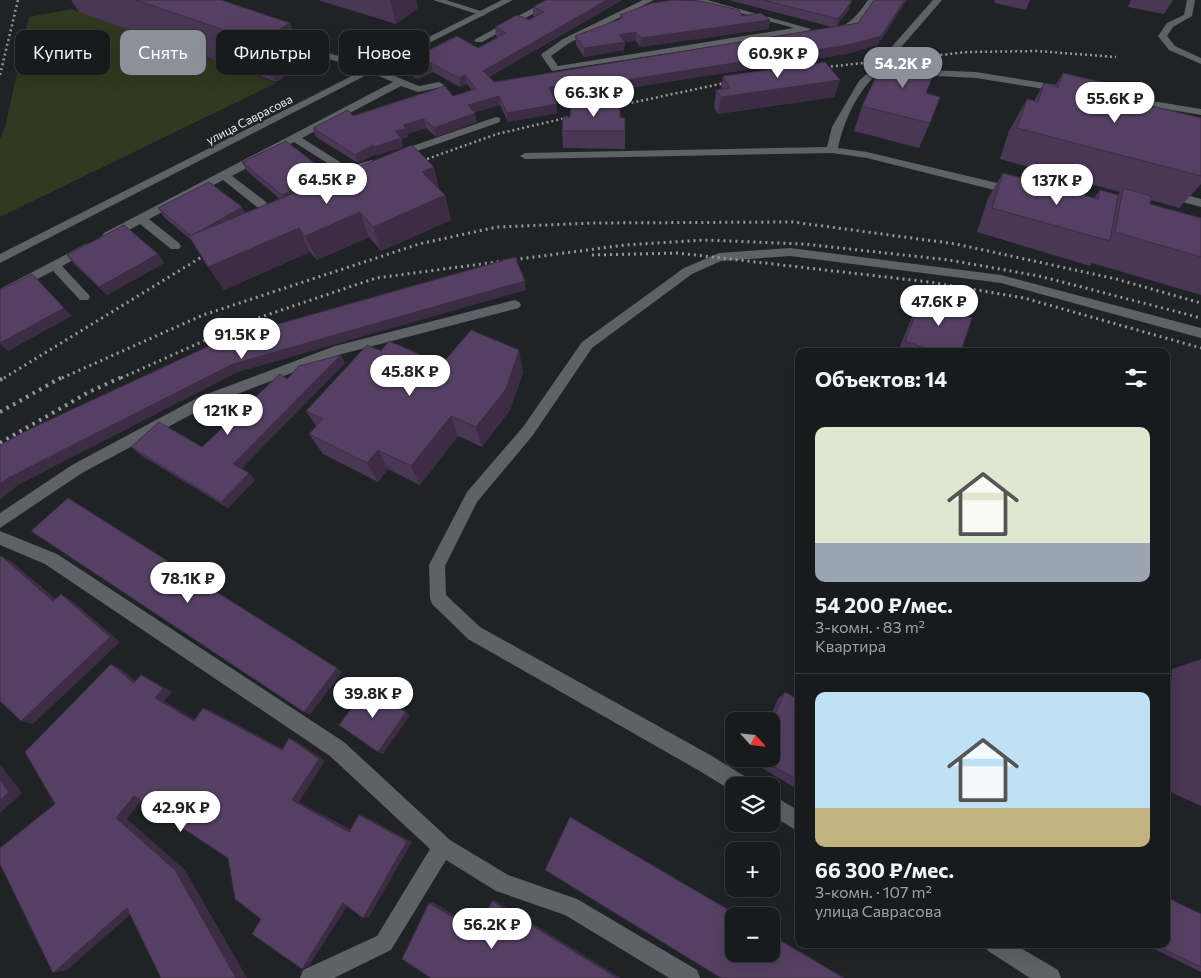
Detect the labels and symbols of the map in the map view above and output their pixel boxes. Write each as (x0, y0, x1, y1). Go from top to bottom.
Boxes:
pin: 60.9K ₽ (732, 36, 824, 79)
pin: 54.2K ₽ (857, 46, 949, 89)
pin: 66.3K ₽ (548, 76, 640, 118)
pin: 55.6K ₽ (1069, 82, 1161, 124)
street label: улица Саврасова (204, 91, 294, 147)
pin: 64.5K ₽ (281, 162, 373, 205)
pin: 137K ₽ (1016, 164, 1098, 206)
pin: 47.6K ₽ (893, 284, 985, 327)
pin: 91.5K ₽ (196, 318, 288, 360)
pin: 45.8K ₽ (364, 354, 456, 397)
pin: 121K ₽ (187, 394, 269, 436)
pin: 78.1K ₽ (142, 562, 234, 604)
pin: 39.8K ₽ (327, 676, 419, 719)
north arrow (725, 712, 780, 768)
pin: 42.9K ₽ (135, 790, 227, 833)
pin: 56.2K ₽ (446, 908, 538, 950)

